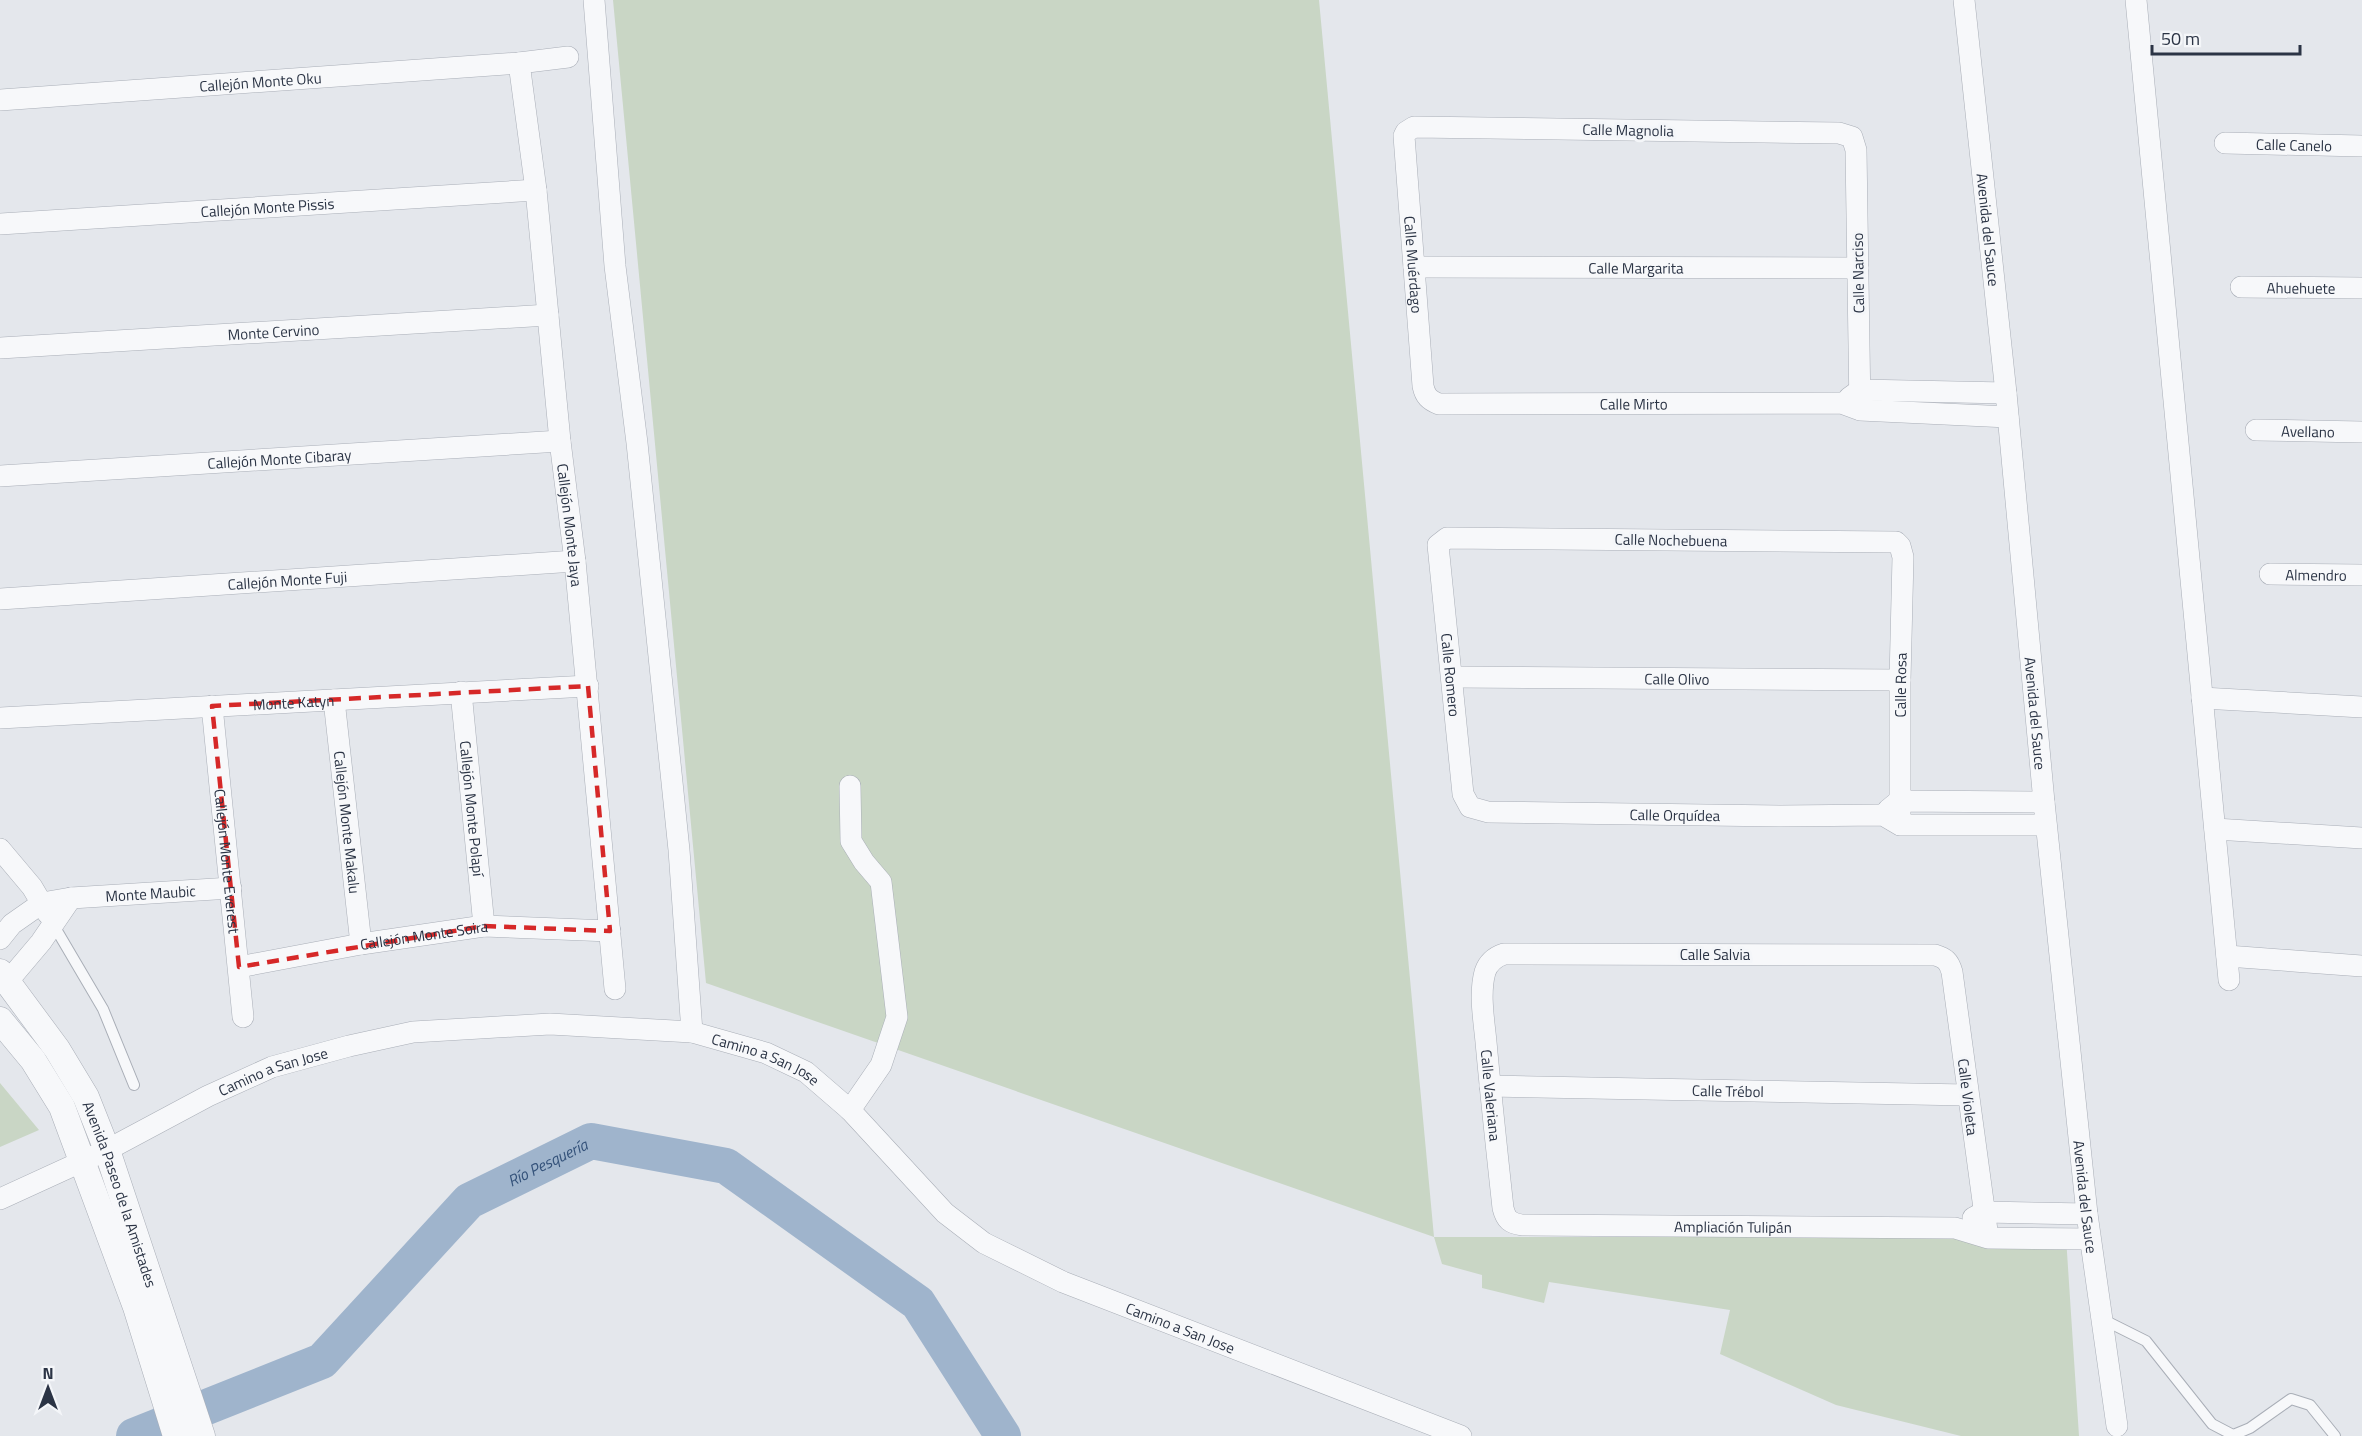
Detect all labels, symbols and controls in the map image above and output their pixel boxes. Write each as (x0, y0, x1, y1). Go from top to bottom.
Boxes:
scale bar (2152, 18, 2300, 56)
text: 50 m (2161, 25, 2200, 52)
street label: Callejón Monte Oku (198, 66, 322, 97)
street label: Calle Magnolia (1582, 118, 1674, 142)
street label: Calle Canelo (2256, 132, 2332, 157)
street label: Avenida del Sauce (1971, 172, 2006, 287)
street label: Callejón Monte Pissis (200, 191, 335, 223)
street label: Calle Muérdago (1399, 215, 1429, 314)
street label: Calle Narciso (1846, 232, 1870, 314)
street label: Calle Margarita (1588, 256, 1684, 279)
street label: Ahuehuete (2266, 276, 2336, 299)
street label: Monte Cervino (227, 317, 320, 346)
street label: Calle Mirto (1600, 392, 1668, 415)
street label: Avellano (2281, 419, 2335, 443)
street label: Callejón Monte Cibaray (207, 443, 352, 475)
street label: Callejón Monte Jaya (551, 462, 589, 588)
street label: Calle Nochebuena (1614, 528, 1728, 552)
street label: Almendro (2285, 563, 2347, 586)
street label: Callejón Monte Fuji (227, 565, 348, 595)
street label: Calle Romero (1435, 632, 1467, 718)
street label: Calle Rosa (1888, 652, 1912, 718)
street label: Avenida del Sauce (2019, 656, 2052, 771)
street label: Calle Olivo (1644, 667, 1710, 690)
street label: Monte Katyn (252, 688, 335, 716)
street label: Callejón Monte Polapí (454, 739, 491, 879)
street label: Callejón Monte Makalu (328, 750, 367, 895)
street label: Callejón Monte Everest (209, 788, 246, 935)
street label: Calle Orquídea (1629, 802, 1721, 827)
street label: Monte Maubic (105, 879, 196, 907)
street label: Callejón Monte Soira (358, 914, 489, 956)
street label: Calle Salvia (1680, 943, 1751, 966)
street label: Camino a San Jose (709, 1027, 825, 1091)
street label: Camino a San Jose (214, 1041, 330, 1101)
street label: Calle Valeriana (1475, 1048, 1507, 1143)
street label: Calle Violeta (1952, 1057, 1984, 1137)
street label: Calle Trébol (1692, 1078, 1764, 1103)
street label: Avenida Paseo de la Amistades (77, 1098, 163, 1290)
water label: Río Pesquería (503, 1132, 592, 1192)
street label: Avenida del Sauce (2068, 1139, 2104, 1255)
street label: Ampliación Tulipán (1674, 1215, 1792, 1238)
street label: Camino a San Jose (1122, 1296, 1238, 1359)
north arrow (18, 1358, 78, 1418)
text: N (42, 1361, 54, 1385)

